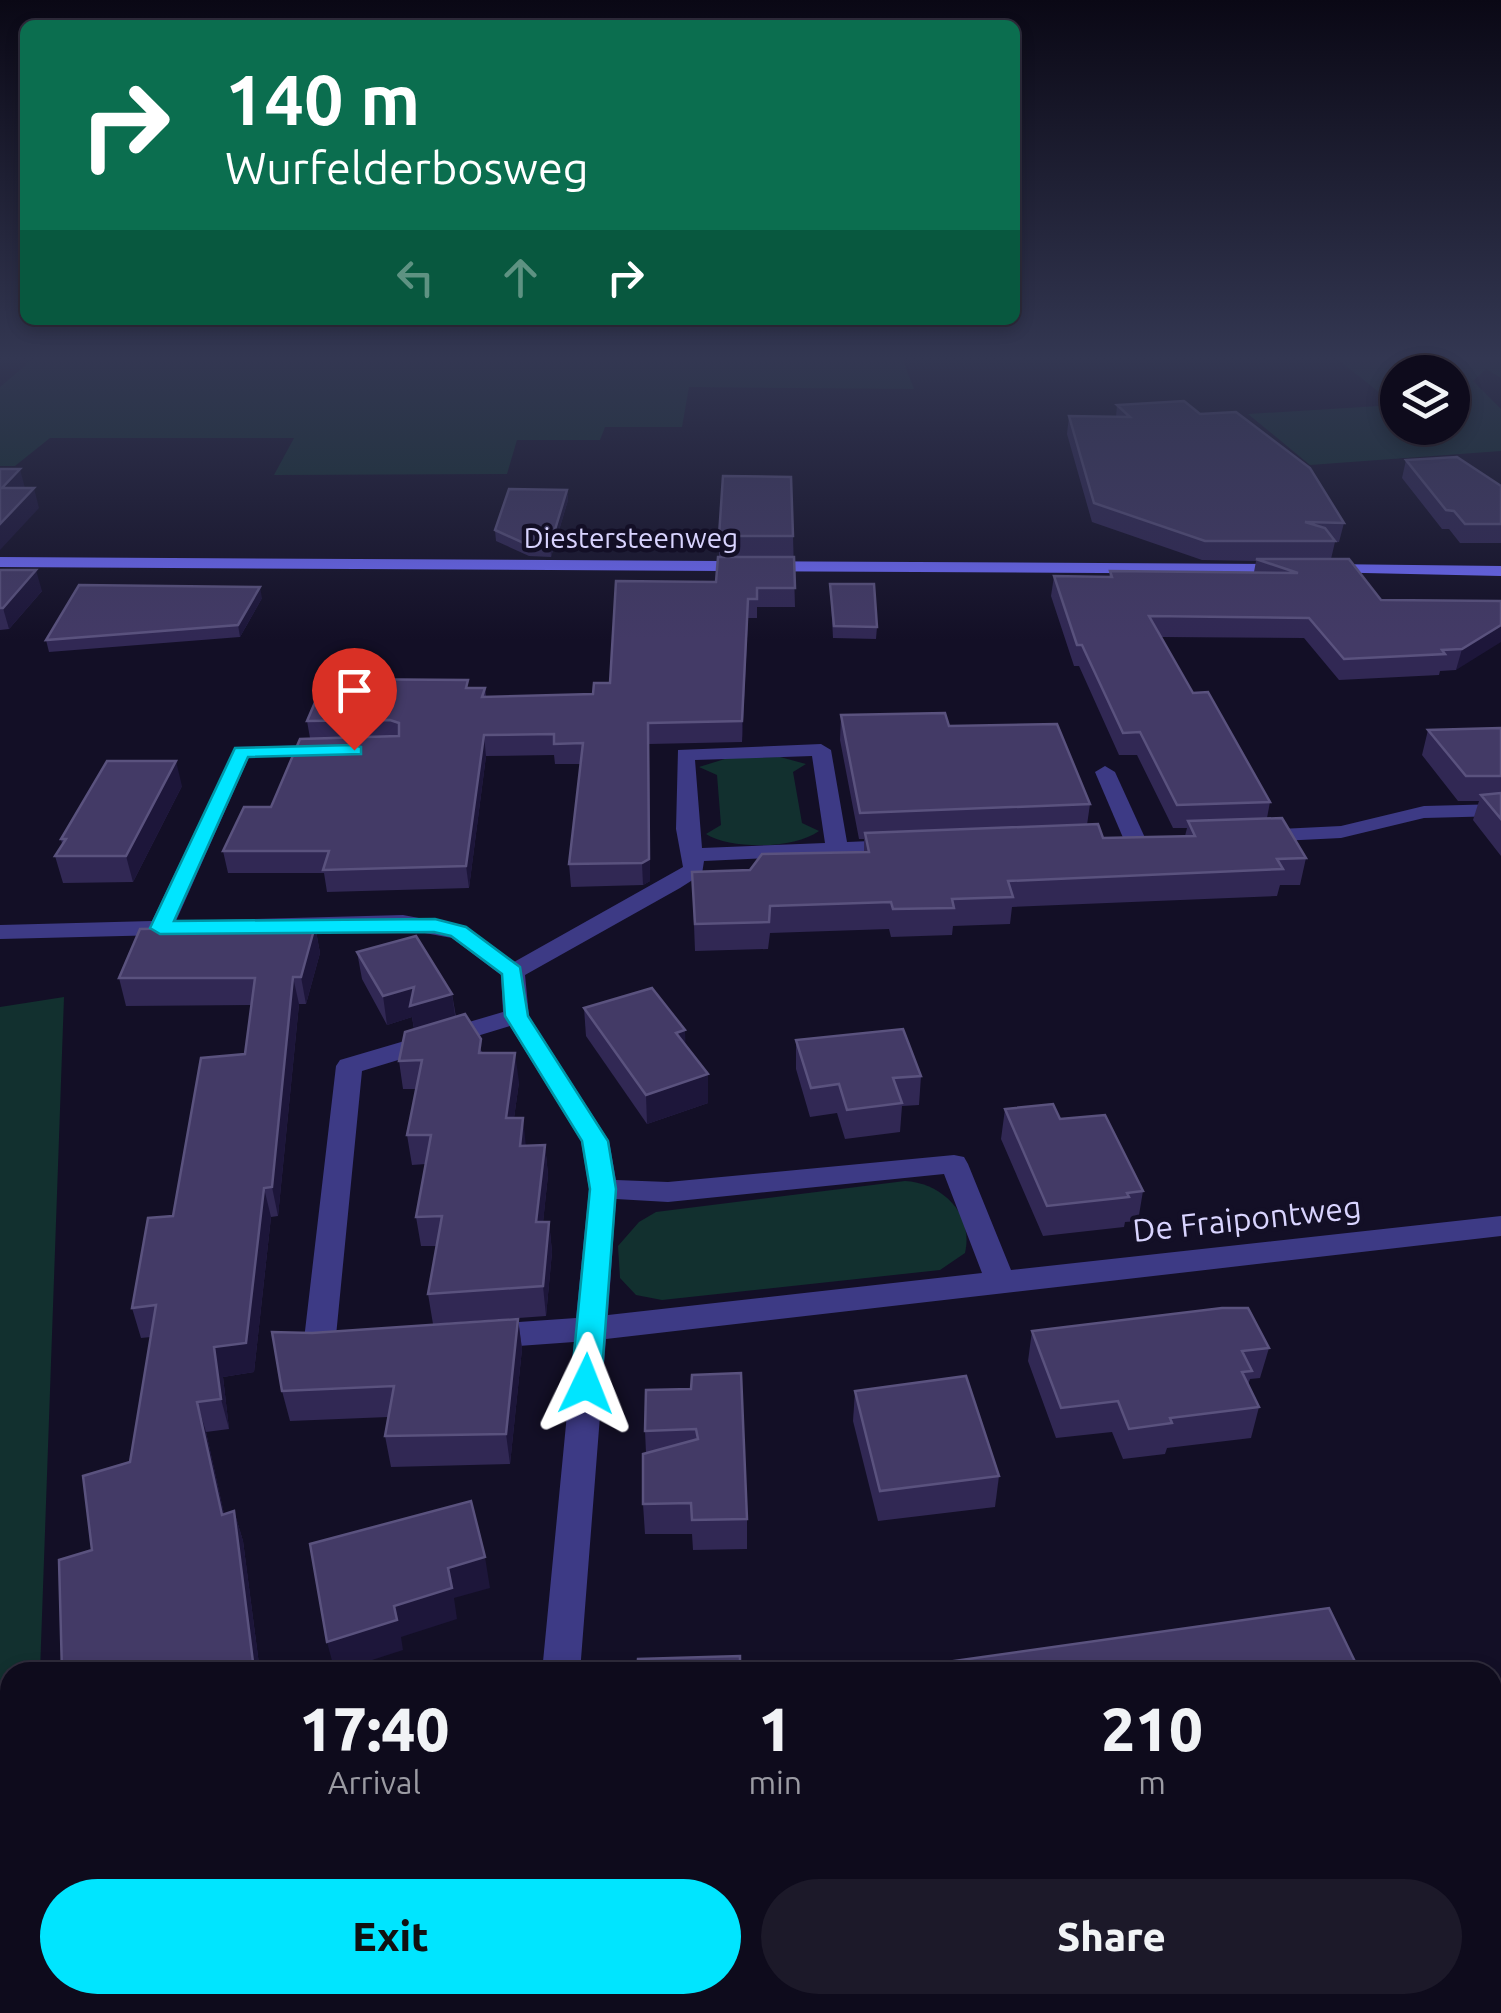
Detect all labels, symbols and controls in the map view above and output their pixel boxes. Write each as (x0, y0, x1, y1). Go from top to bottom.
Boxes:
icon: right (60, 60, 190, 190)
text: 140 m (225, 60, 420, 138)
text: Wurfelderbosweg (225, 142, 589, 193)
icon: left (388, 250, 443, 305)
icon: ahead (493, 250, 548, 305)
icon: right (598, 250, 653, 305)
map controls (1380, 355, 1470, 445)
button: layers (1380, 355, 1470, 445)
street label: Diestersteenweg (524, 522, 738, 553)
pin (312, 648, 397, 751)
icon: arrive (327, 663, 382, 718)
street label: De Fraipontweg (1131, 1188, 1363, 1248)
position arrow (534, 1332, 638, 1436)
text: 17:40 (299, 1695, 449, 1762)
text: 1 (758, 1695, 792, 1762)
text: 210 (1101, 1695, 1203, 1762)
text: Arrival (328, 1764, 421, 1800)
text: min (748, 1764, 802, 1800)
text: m (1138, 1764, 1166, 1800)
button: Exit (40, 1879, 741, 1994)
button: Share (761, 1879, 1462, 1994)

